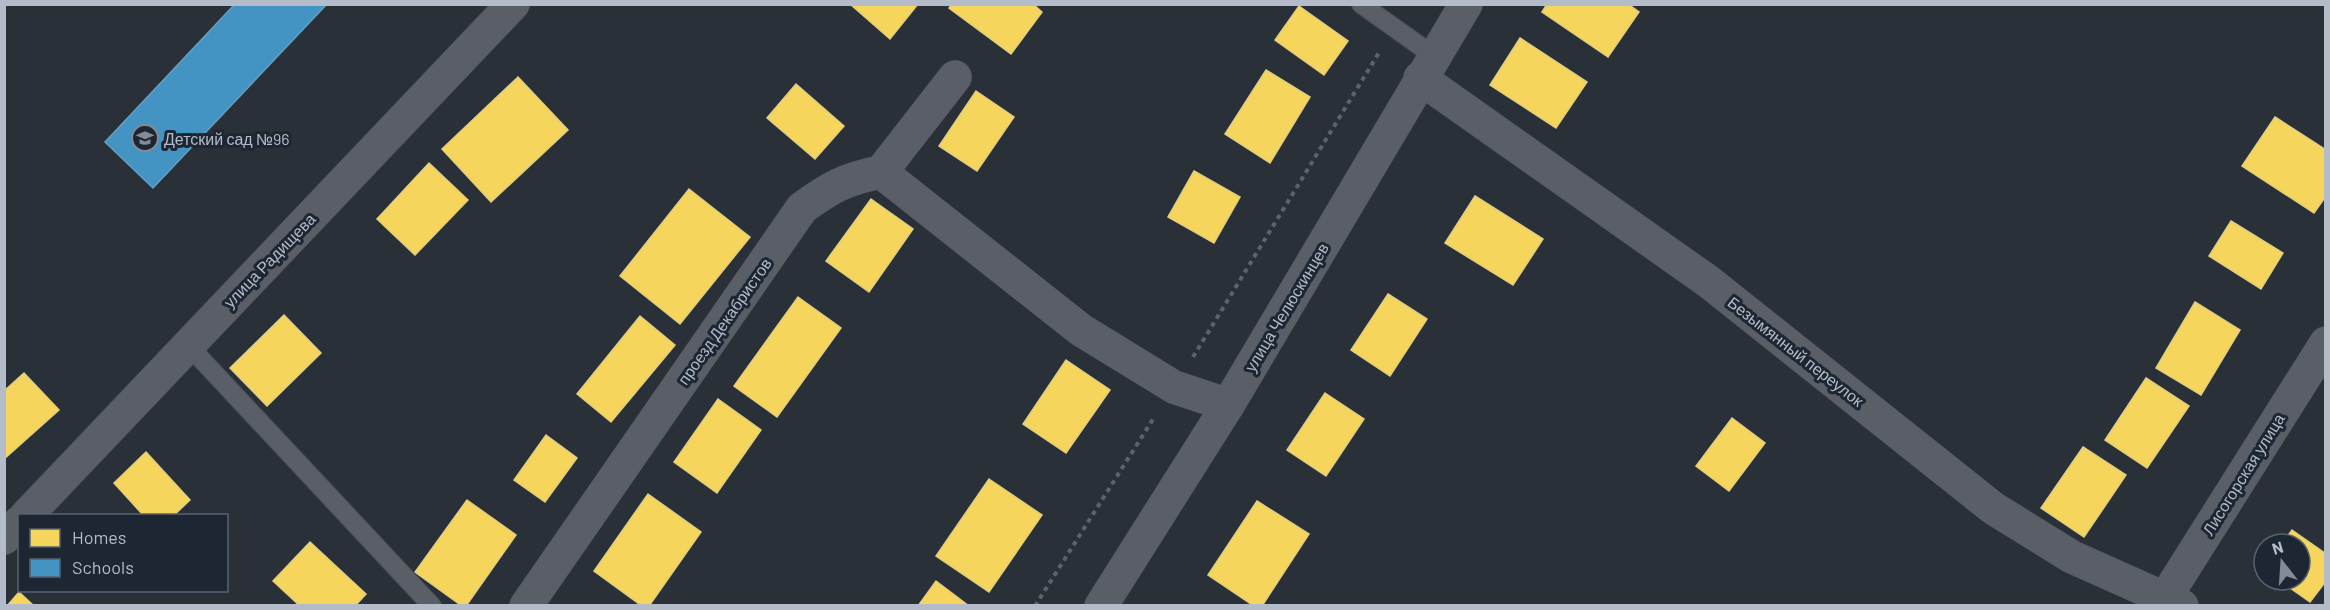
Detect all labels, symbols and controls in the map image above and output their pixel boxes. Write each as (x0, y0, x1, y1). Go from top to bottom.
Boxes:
school or university icon: Детский сад №96 (130, 123, 160, 153)
place label: Детский сад №96 (164, 129, 290, 148)
street label: улица Радищева (219, 209, 319, 311)
street label: улица Челюскинцев (1240, 239, 1332, 375)
street label: проезд Декабристов (673, 254, 775, 388)
street label: Безымянный переулок (1724, 292, 1868, 411)
street label: Лисогорская улица (2198, 410, 2288, 538)
legend (18, 514, 228, 592)
text: Homes (72, 526, 126, 548)
north arrow (2252, 532, 2312, 592)
text: N (2270, 537, 2285, 558)
text: Schools (72, 556, 134, 578)

